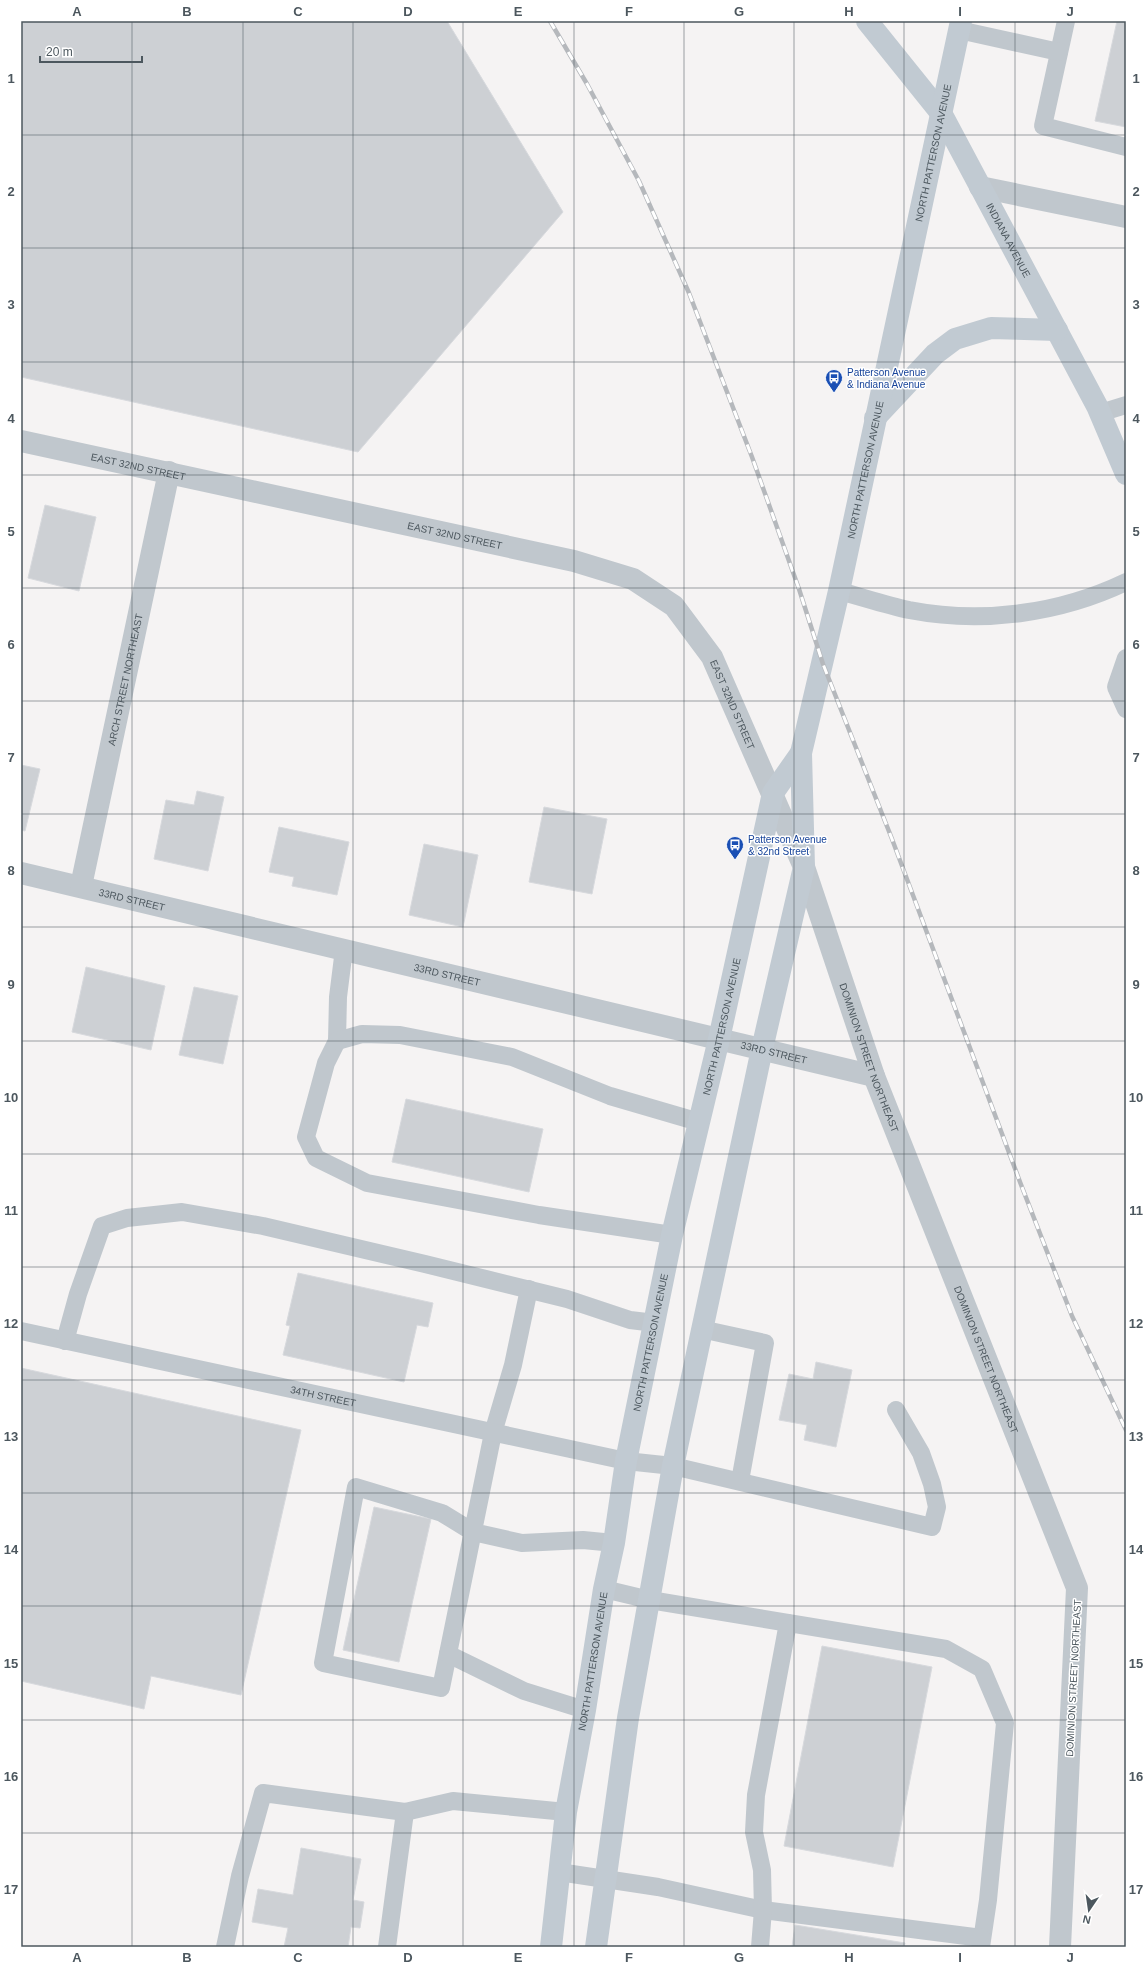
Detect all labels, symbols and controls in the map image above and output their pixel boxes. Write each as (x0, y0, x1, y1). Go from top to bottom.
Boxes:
text: A (72, 4, 82, 19)
text: B (182, 4, 192, 19)
text: C (293, 4, 303, 19)
text: D (403, 4, 413, 19)
text: E (514, 4, 523, 19)
text: F (625, 4, 633, 19)
text: G (734, 4, 744, 19)
text: H (844, 4, 854, 19)
text: I (958, 4, 962, 19)
text: J (1066, 4, 1074, 19)
scale bar (40, 38, 142, 64)
text: 20 m (46, 45, 73, 59)
text: 1 (7, 71, 15, 86)
text: 1 (1132, 71, 1140, 86)
street label: NORTH PATTERSON AVENUE (913, 83, 953, 223)
text: 2 (7, 184, 15, 199)
text: 2 (1132, 184, 1140, 199)
street label: INDIANA AVENUE (984, 201, 1033, 280)
text: 3 (7, 297, 15, 312)
text: 3 (1132, 297, 1140, 312)
place label: Patterson Avenue & Indiana Avenue (847, 367, 926, 390)
bus stop icon: Patterson Avenue & Indiana Avenue (824, 368, 844, 393)
street label: NORTH PATTERSON AVENUE (845, 399, 886, 540)
text: 4 (7, 411, 15, 426)
text: 4 (1132, 411, 1140, 426)
street label: EAST 32ND STREET (90, 451, 187, 483)
street label: EAST 32ND STREET (406, 520, 503, 551)
text: 5 (7, 524, 15, 539)
text: 5 (1132, 524, 1140, 539)
street label: ARCH STREET NORTHEAST (106, 613, 145, 747)
text: 6 (7, 637, 15, 652)
text: 6 (1132, 637, 1140, 652)
street label: EAST 32ND STREET (708, 658, 757, 751)
text: 7 (7, 750, 15, 765)
text: 7 (1132, 750, 1140, 765)
place label: Patterson Avenue & 32nd Street (748, 834, 827, 857)
bus stop icon: Patterson Avenue & 32nd Street (725, 835, 745, 860)
text: 8 (7, 863, 15, 878)
text: 8 (1132, 863, 1140, 878)
street label: 33RD STREET (98, 887, 166, 913)
street label: NORTH PATTERSON AVENUE (701, 956, 743, 1096)
street label: 33RD STREET (413, 962, 481, 988)
text: 9 (7, 977, 15, 992)
text: 9 (1132, 977, 1140, 992)
street label: DOMINION STREET NORTHEAST (837, 982, 901, 1134)
street label: 33RD STREET (740, 1039, 808, 1066)
text: 10 (4, 1090, 18, 1105)
text: 10 (1129, 1090, 1143, 1105)
text: 11 (4, 1203, 18, 1218)
text: 11 (1129, 1203, 1143, 1218)
street label: NORTH PATTERSON AVENUE (631, 1272, 670, 1412)
street label: DOMINION STREET NORTHEAST (952, 1285, 1020, 1435)
text: 12 (4, 1316, 18, 1331)
text: 12 (1129, 1316, 1143, 1331)
street label: 34TH STREET (289, 1384, 357, 1409)
text: 13 (4, 1429, 18, 1444)
text: 13 (1129, 1429, 1143, 1444)
text: 14 (4, 1542, 19, 1557)
text: 14 (1129, 1542, 1144, 1557)
street label: NORTH PATTERSON AVENUE (576, 1591, 610, 1732)
street label: DOMINION STREET NORTHEAST (1064, 1599, 1083, 1757)
text: 15 (4, 1656, 18, 1671)
text: 15 (1129, 1656, 1143, 1671)
text: 16 (4, 1769, 18, 1784)
text: 16 (1129, 1769, 1143, 1784)
text: 17 (4, 1882, 18, 1897)
text: 17 (1129, 1882, 1143, 1897)
north arrow (1069, 1890, 1109, 1930)
text: N (1081, 1913, 1092, 1926)
text: A (72, 1950, 82, 1965)
text: B (182, 1950, 192, 1965)
text: C (293, 1950, 303, 1965)
text: D (403, 1950, 413, 1965)
text: E (514, 1950, 523, 1965)
text: F (625, 1950, 633, 1965)
text: G (734, 1950, 744, 1965)
text: H (844, 1950, 854, 1965)
text: I (958, 1950, 962, 1965)
text: J (1066, 1950, 1074, 1965)

